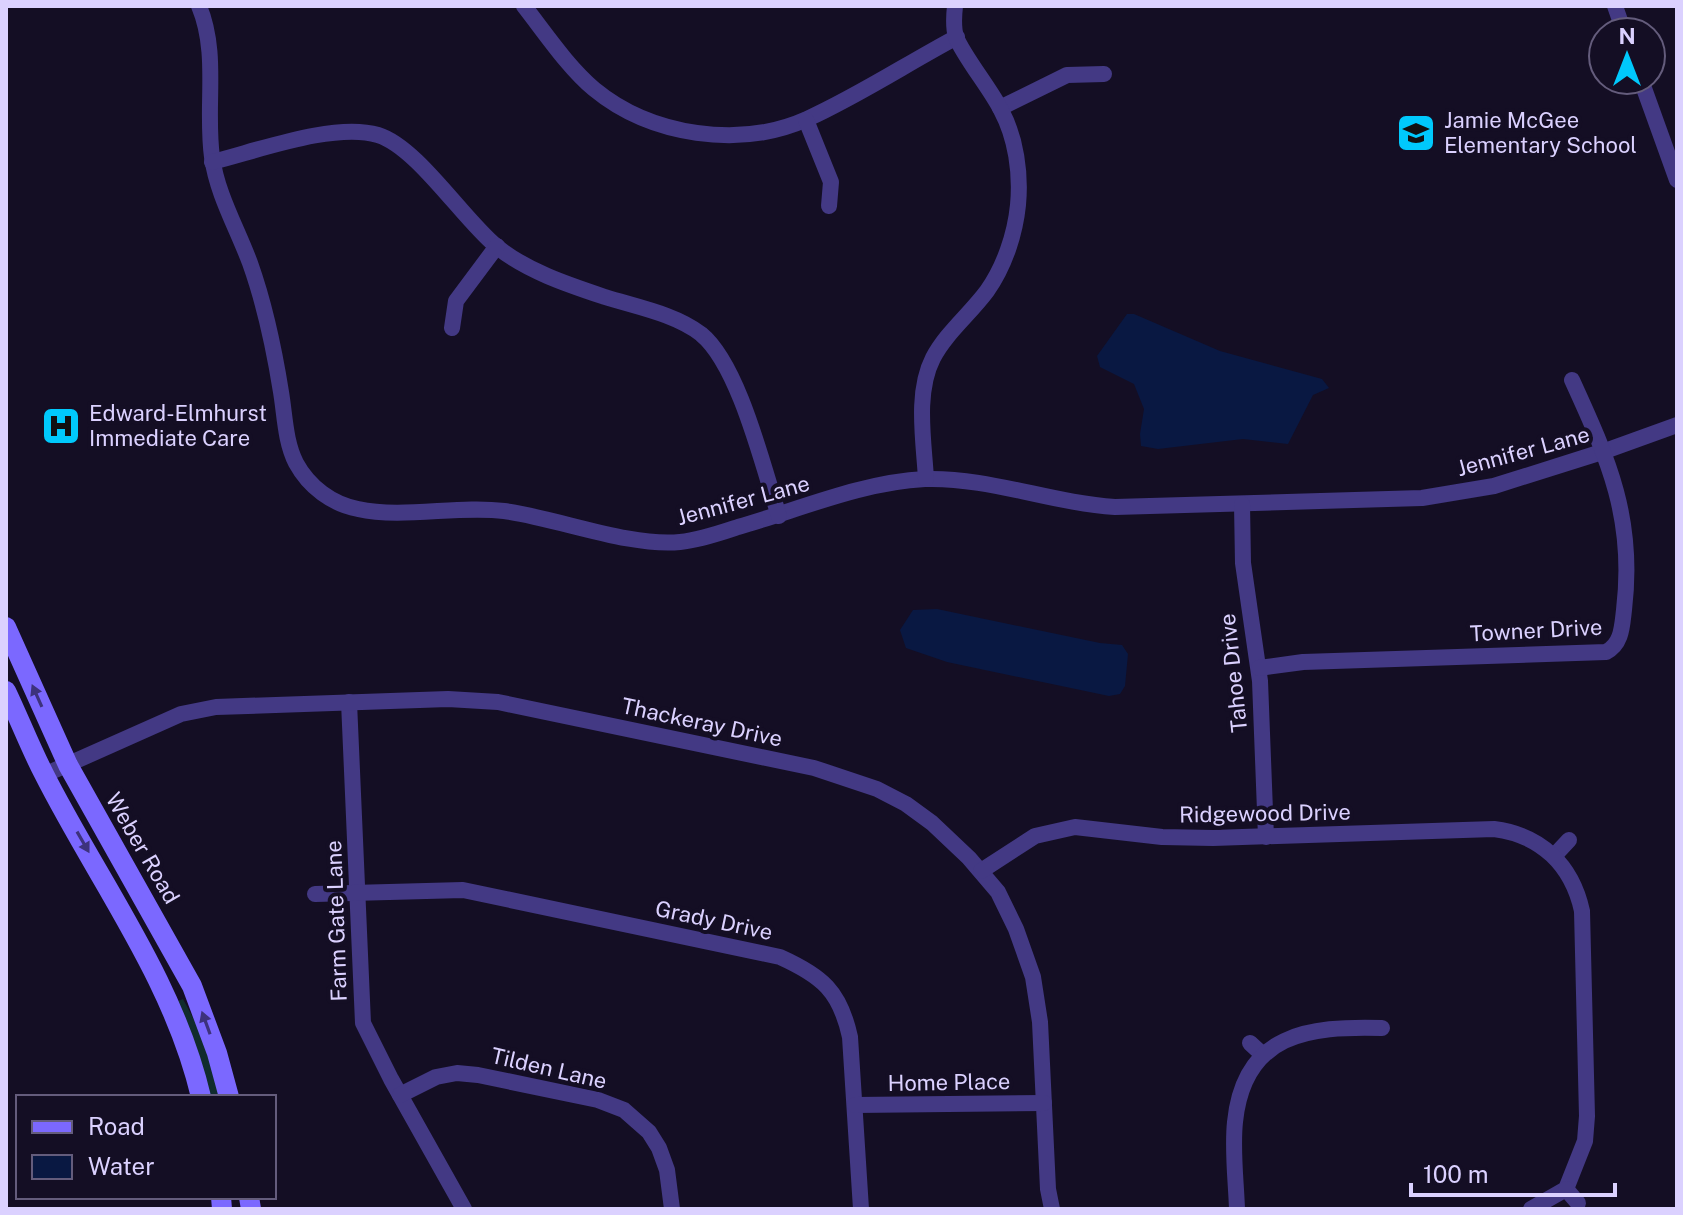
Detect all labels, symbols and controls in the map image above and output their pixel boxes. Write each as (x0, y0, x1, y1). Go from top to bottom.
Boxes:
north arrow (1587, 16, 1667, 96)
text: N (1618, 23, 1636, 49)
place label: Jamie McGee Elementary School (1444, 107, 1637, 158)
school or university icon: Jamie McGee Elementary School (1395, 112, 1437, 154)
place label: Edward-Elmhurst Immediate Care (89, 400, 267, 451)
hospital icon: Edward-Elmhurst Immediate Care (40, 405, 82, 447)
street label: Jennifer Lane (1454, 421, 1592, 481)
street label: Jennifer Lane (674, 470, 812, 530)
street label: Tahoe Drive (1214, 612, 1252, 734)
street label: Towner Drive (1469, 614, 1603, 646)
one-way arrow (30, 684, 44, 708)
street label: Thackeray Drive (619, 692, 785, 752)
street label: Weber Road (101, 788, 185, 908)
street label: Ridgewood Drive (1179, 799, 1351, 827)
one-way arrow (76, 831, 90, 853)
street label: Farm Gate Lane (320, 840, 352, 1002)
street label: Grady Drive (653, 895, 775, 945)
one-way arrow (199, 1010, 212, 1034)
street label: Tilden Lane (489, 1042, 609, 1094)
street label: Home Place (887, 1068, 1011, 1096)
legend (16, 1095, 276, 1199)
text: Road (88, 1112, 145, 1140)
scale bar (1411, 1147, 1615, 1197)
text: Water (88, 1152, 155, 1180)
text: 100 m (1423, 1160, 1489, 1188)

